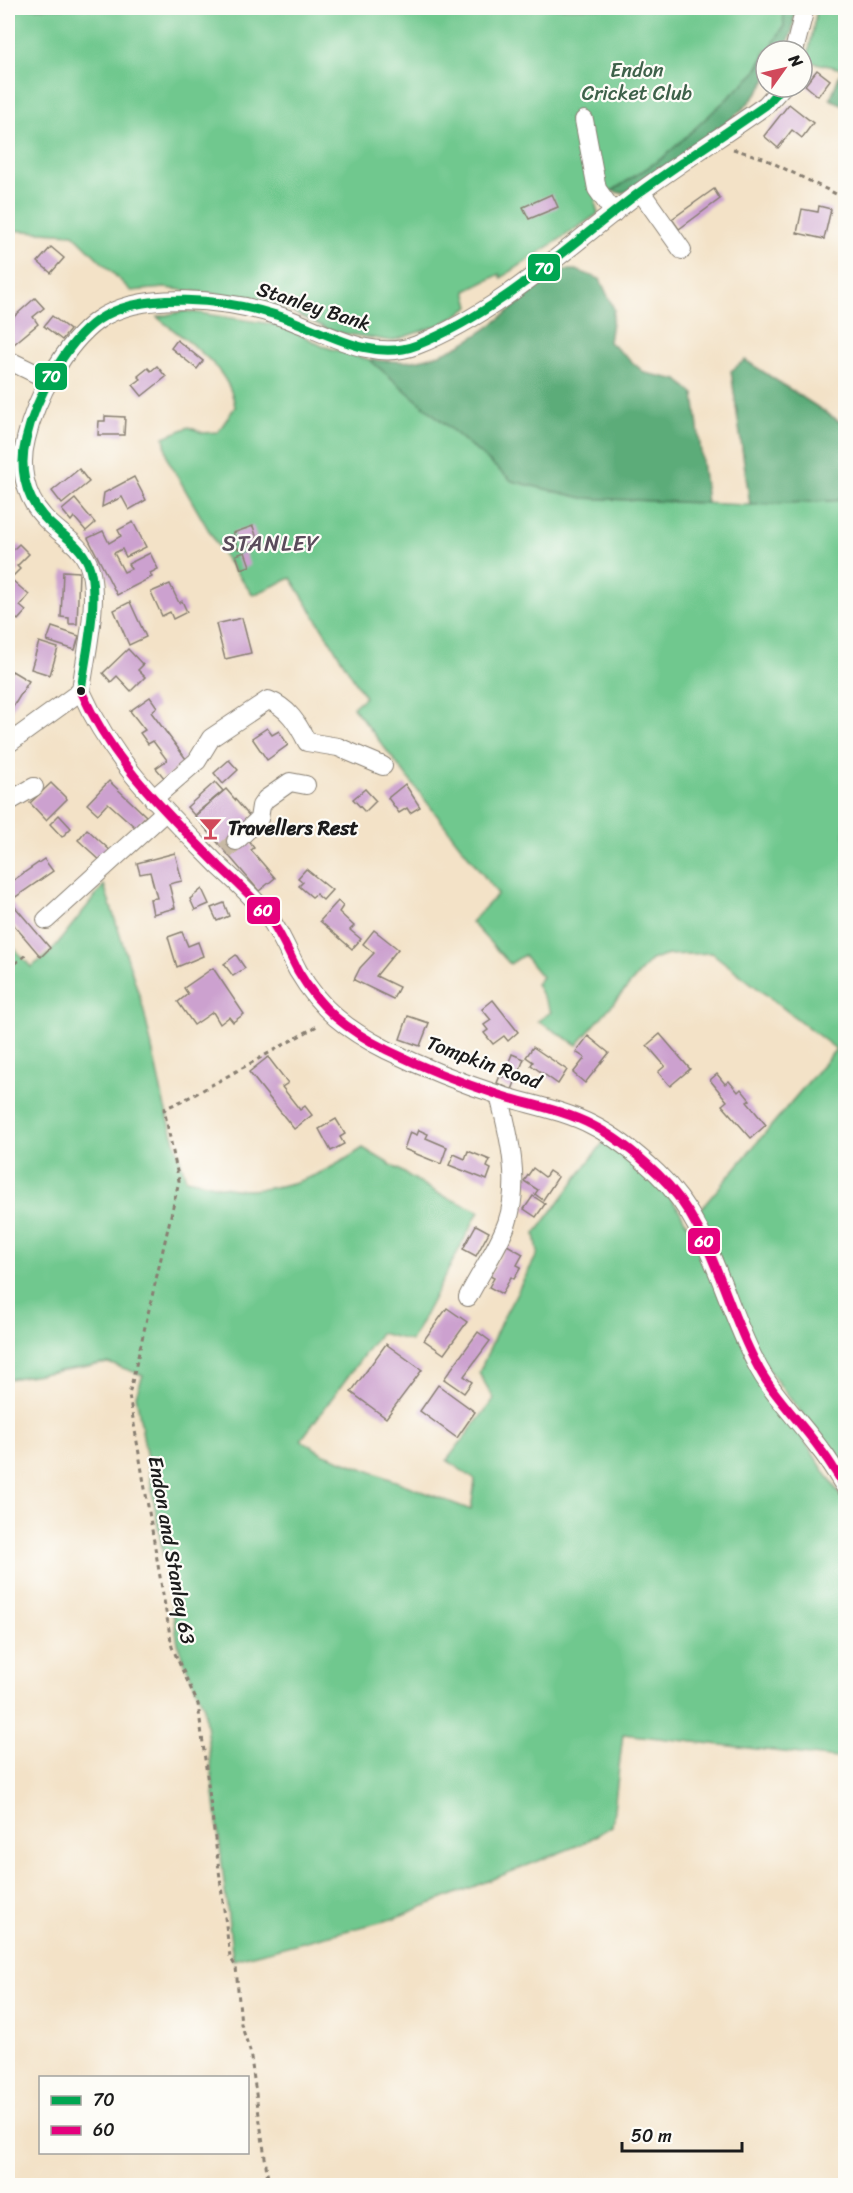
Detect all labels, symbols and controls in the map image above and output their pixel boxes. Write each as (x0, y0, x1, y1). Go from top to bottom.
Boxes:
north arrow (754, 39, 814, 99)
text: N (780, 47, 812, 74)
park label: Endon Cricket Club (582, 53, 693, 111)
line badge: 70 (527, 253, 561, 282)
text: 70 (534, 254, 554, 283)
street label: Stanley Bank (252, 272, 375, 341)
line badge: 70 (34, 362, 68, 391)
text: 70 (41, 362, 61, 391)
district label: STANLEY (222, 524, 320, 563)
unlabelled marker (75, 685, 87, 697)
place label: Travellers Rest (228, 811, 358, 846)
bar icon: Travellers Rest (197, 815, 223, 841)
line badge: 60 (246, 896, 281, 925)
text: 60 (252, 896, 273, 925)
street label: Tompkin Road (421, 1025, 548, 1100)
line badge: 60 (687, 1227, 721, 1255)
text: 60 (693, 1227, 714, 1256)
street label: Endon and Stanley 63 (138, 1453, 205, 1647)
legend (39, 2076, 249, 2154)
text: 70 (93, 2084, 115, 2116)
text: 60 (93, 2114, 115, 2146)
scale bar (622, 2115, 742, 2153)
text: 50 m (631, 2120, 672, 2152)

